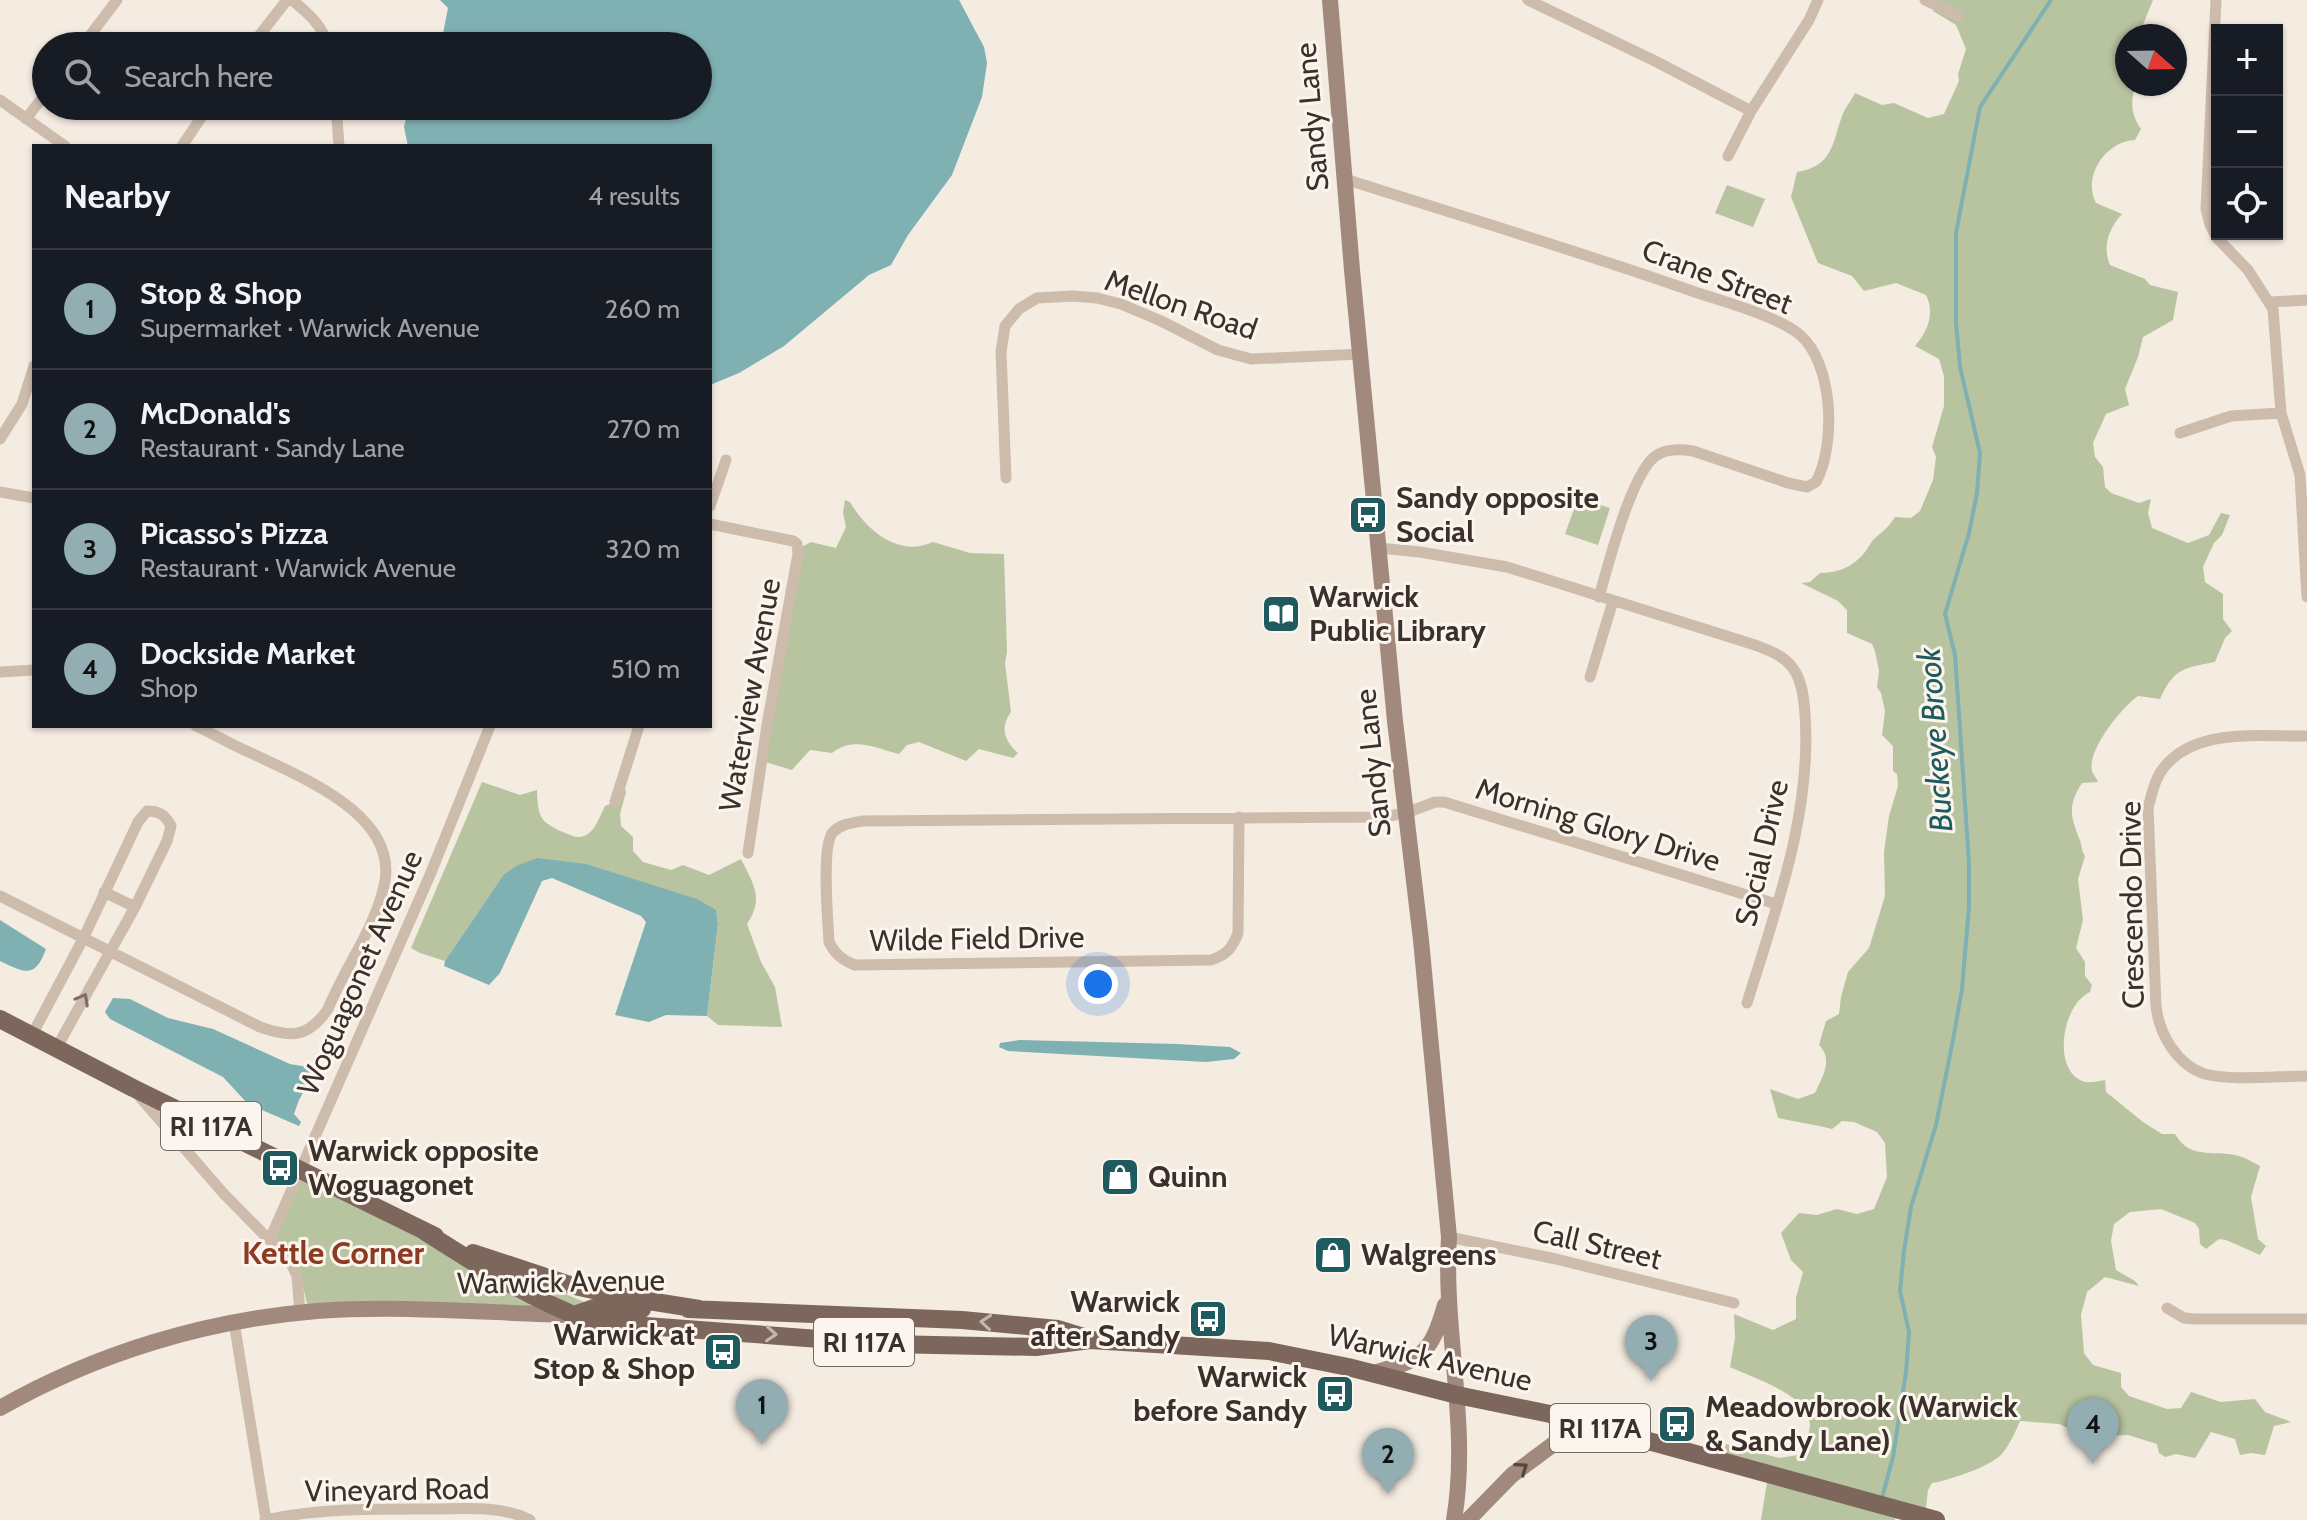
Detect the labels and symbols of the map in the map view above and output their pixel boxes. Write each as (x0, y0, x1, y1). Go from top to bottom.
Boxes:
north arrow (2115, 24, 2187, 96)
street label: Sandy Lane (1287, 41, 1336, 193)
street label: Crane Street (1637, 231, 1798, 322)
street label: Mellon Road (1100, 261, 1262, 348)
place label: Sandy opposite Social (1396, 479, 1599, 550)
bus stop icon: Sandy opposite Social (1347, 494, 1389, 536)
street label: Waterview Avenue (711, 575, 788, 814)
place label: Warwick Public Library (1309, 578, 1487, 649)
library icon: Warwick Public Library (1260, 593, 1302, 635)
water label: Buckeye Brook (1909, 645, 1960, 834)
street label: Sandy Lane (1346, 687, 1399, 839)
street label: Morning Glory Drive (1471, 770, 1725, 879)
street label: Social Drive (1727, 776, 1796, 930)
street label: Crescendo Drive (2111, 801, 2152, 1009)
street label: Woguagonet Avenue (289, 845, 430, 1101)
street label: Wilde Field Drive (869, 918, 1085, 959)
your location (1078, 964, 1118, 1004)
one-way arrow (73, 993, 89, 1008)
road number: RI 117A (161, 1102, 261, 1150)
place label: Warwick opposite Woguagonet (308, 1132, 539, 1203)
bus stop icon: Warwick opposite Woguagonet (259, 1147, 301, 1189)
shop icon: Quinn (1099, 1156, 1141, 1198)
place label: Quinn (1148, 1158, 1228, 1195)
street label: Call Street (1529, 1212, 1665, 1277)
district label: Kettle Corner (242, 1233, 424, 1272)
shop icon: Walgreens (1312, 1234, 1354, 1276)
place label: Walgreens (1361, 1236, 1496, 1273)
street label: Warwick Avenue (457, 1261, 665, 1302)
place label: Warwick after Sandy (1030, 1283, 1181, 1354)
bus stop icon: Warwick after Sandy (1187, 1298, 1229, 1340)
one-way arrow (979, 1314, 992, 1331)
pin: 3 (1625, 1315, 1677, 1381)
place label: Warwick at Stop & Shop (533, 1316, 695, 1387)
street label: Warwick Avenue (1325, 1316, 1536, 1399)
road number: RI 117A (814, 1318, 914, 1366)
one-way arrow (765, 1325, 778, 1342)
bus stop icon: Warwick at Stop & Shop (702, 1331, 744, 1373)
place label: Warwick before Sandy (1133, 1358, 1308, 1429)
bus stop icon: Warwick before Sandy (1314, 1373, 1356, 1415)
pin: 1 (736, 1379, 788, 1445)
place label: Meadowbrook (Warwick & Sandy Lane) (1705, 1388, 2018, 1459)
pin: 4 (2067, 1398, 2119, 1464)
bus stop icon: Meadowbrook (Warwick & Sandy Lane) (1656, 1403, 1698, 1445)
road number: RI 117A (1550, 1404, 1650, 1452)
pin: 2 (1362, 1428, 1414, 1494)
one-way arrow (1514, 1463, 1528, 1478)
street label: Vineyard Road (304, 1469, 490, 1510)

